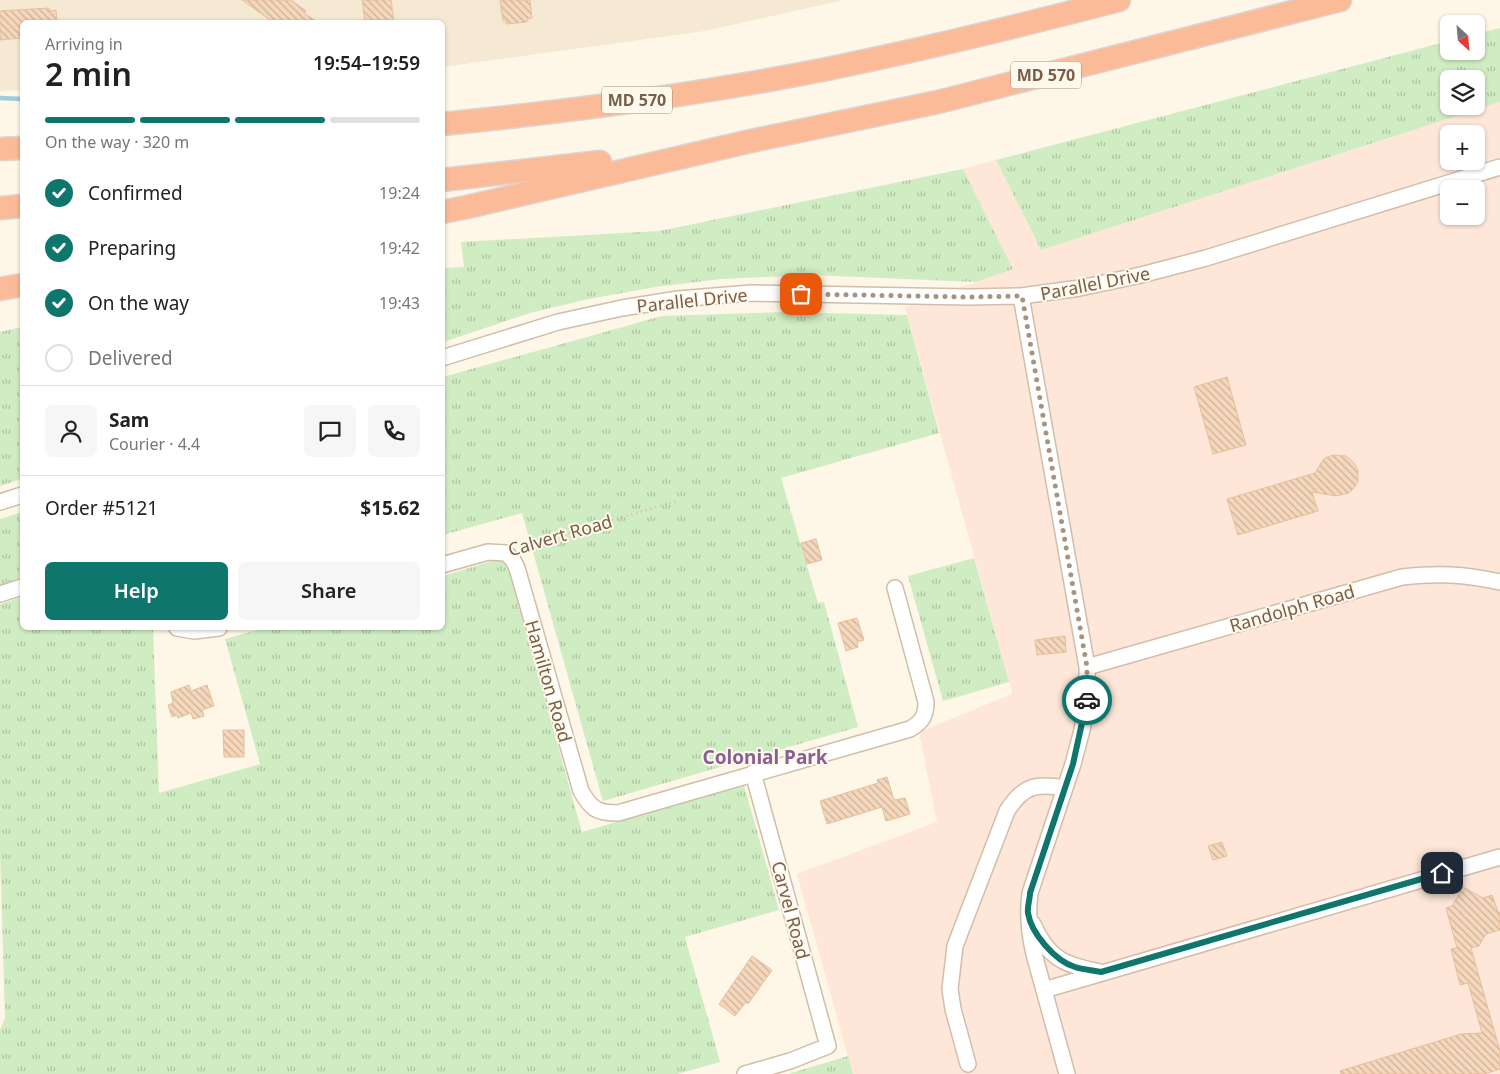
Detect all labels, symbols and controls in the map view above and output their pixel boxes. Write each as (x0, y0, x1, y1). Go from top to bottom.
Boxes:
north arrow (1440, 15, 1485, 60)
map controls (1440, 15, 1485, 225)
text: Arriving in (45, 33, 123, 55)
text: 19:54–19:59 (313, 50, 420, 76)
text: 2 min (45, 52, 132, 95)
road number: MD 570 (1011, 62, 1081, 88)
button: layers (1440, 70, 1485, 115)
road number: MD 570 (602, 86, 672, 114)
button: + (1440, 125, 1485, 170)
text: On the way · 320 m (45, 131, 189, 153)
icon: check (45, 179, 73, 207)
text: Confirmed (88, 180, 183, 206)
button: − (1440, 180, 1485, 225)
text: 19:24 (379, 182, 420, 204)
icon: check (45, 234, 73, 262)
text: Preparing (88, 235, 176, 261)
text: 19:42 (379, 237, 420, 259)
street label: Parallel Drive (1038, 261, 1152, 305)
pin (780, 273, 822, 315)
icon: bag (787, 280, 815, 308)
street label: Parallel Drive (635, 282, 749, 318)
icon: check (45, 289, 73, 317)
text: On the way (88, 290, 189, 316)
text: 19:43 (379, 292, 420, 314)
text: Delivered (88, 345, 173, 371)
button: person (45, 405, 97, 457)
button: chat (304, 405, 356, 457)
button: phone (368, 405, 420, 457)
text: Sam (109, 407, 149, 433)
text: Courier · 4.4 (109, 433, 200, 455)
text: Order #5121 (45, 495, 158, 521)
text: $15.62 (360, 495, 420, 521)
street label: Calvert Road (505, 509, 615, 561)
button: Help (45, 562, 228, 620)
button: Share (238, 562, 420, 620)
street label: Randolph Road (1227, 579, 1357, 637)
street label: Hamilton Road (520, 617, 578, 745)
courier (1062, 675, 1112, 725)
icon: car (1073, 686, 1101, 714)
district label: Colonial Park (702, 744, 828, 770)
pin (1421, 852, 1463, 894)
street label: Carvel Road (766, 858, 816, 962)
icon: home (1428, 859, 1456, 887)

